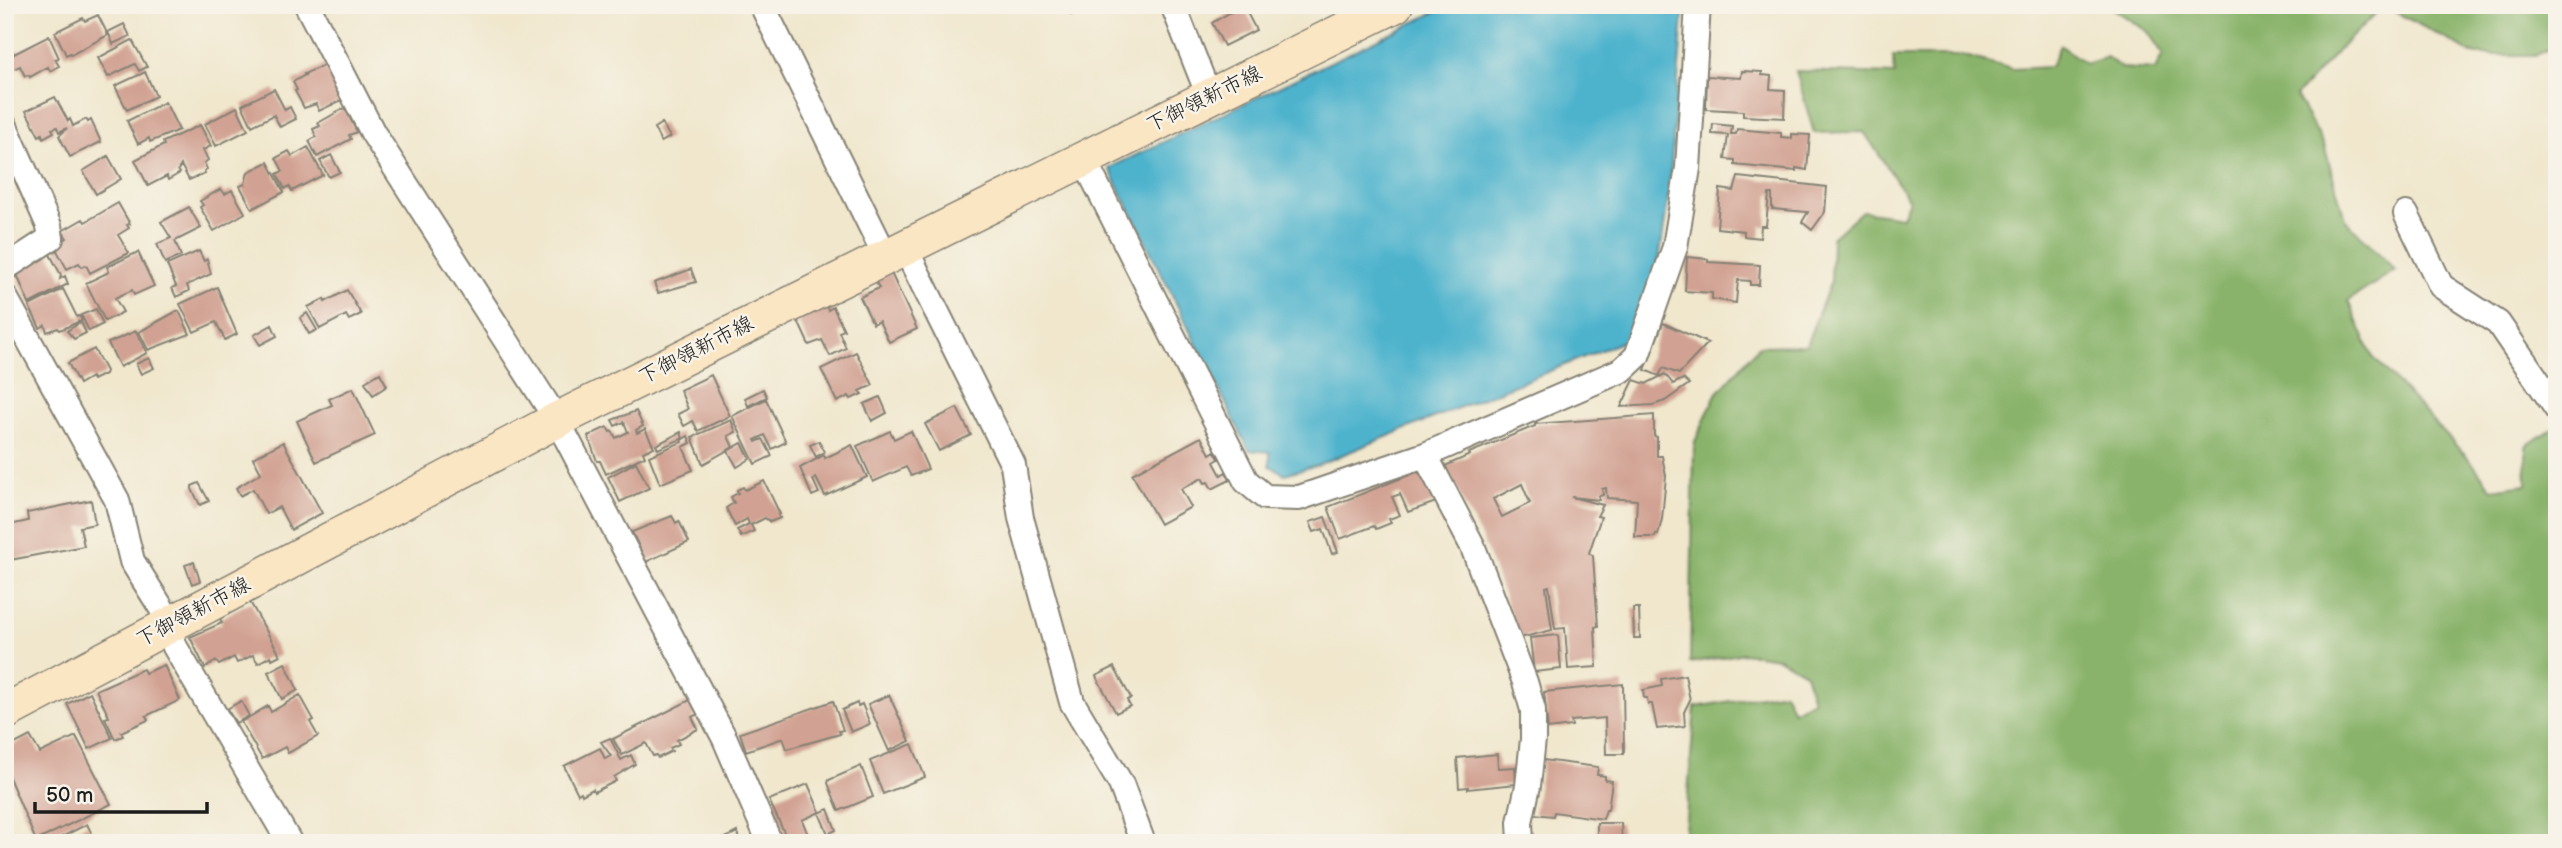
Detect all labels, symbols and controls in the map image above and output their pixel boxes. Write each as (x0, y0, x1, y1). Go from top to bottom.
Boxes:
street label: 下御領新市線 (1142, 60, 1266, 138)
street label: 下御領新市線 (634, 310, 758, 390)
street label: 下御領新市線 (132, 571, 254, 653)
scale bar (35, 771, 206, 815)
text: 50 m (46, 783, 93, 808)

